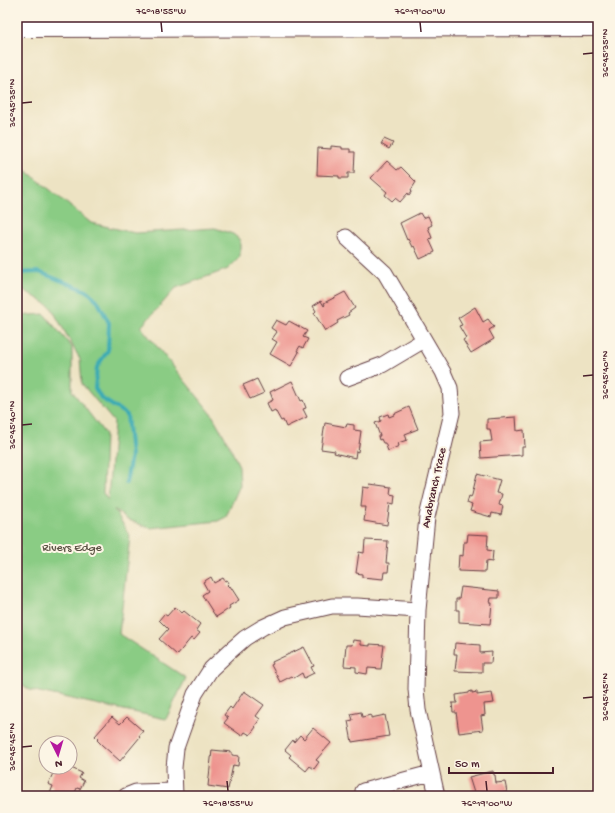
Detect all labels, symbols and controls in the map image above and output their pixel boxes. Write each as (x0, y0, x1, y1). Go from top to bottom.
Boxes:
text: 76°18'55"W (135, 6, 186, 18)
text: 76°19'00"W (394, 6, 446, 18)
text: 36°45'35"N (600, 28, 612, 78)
text: 36°45'35"N (7, 78, 19, 128)
text: 36°45'40"N (600, 350, 612, 400)
text: 36°45'40"N (7, 400, 19, 450)
street label: Anabranch Trace (420, 446, 450, 529)
park label: Rivers Edge (42, 542, 103, 556)
text: 36°45'45"N (600, 673, 612, 722)
text: 36°45'45"N (7, 723, 19, 772)
north arrow (38, 735, 78, 775)
scale bar (449, 749, 553, 775)
text: N (55, 757, 63, 769)
text: 50 m (455, 758, 480, 772)
text: 76°18'55"W (202, 798, 253, 810)
text: 76°19'00"W (461, 798, 513, 810)

